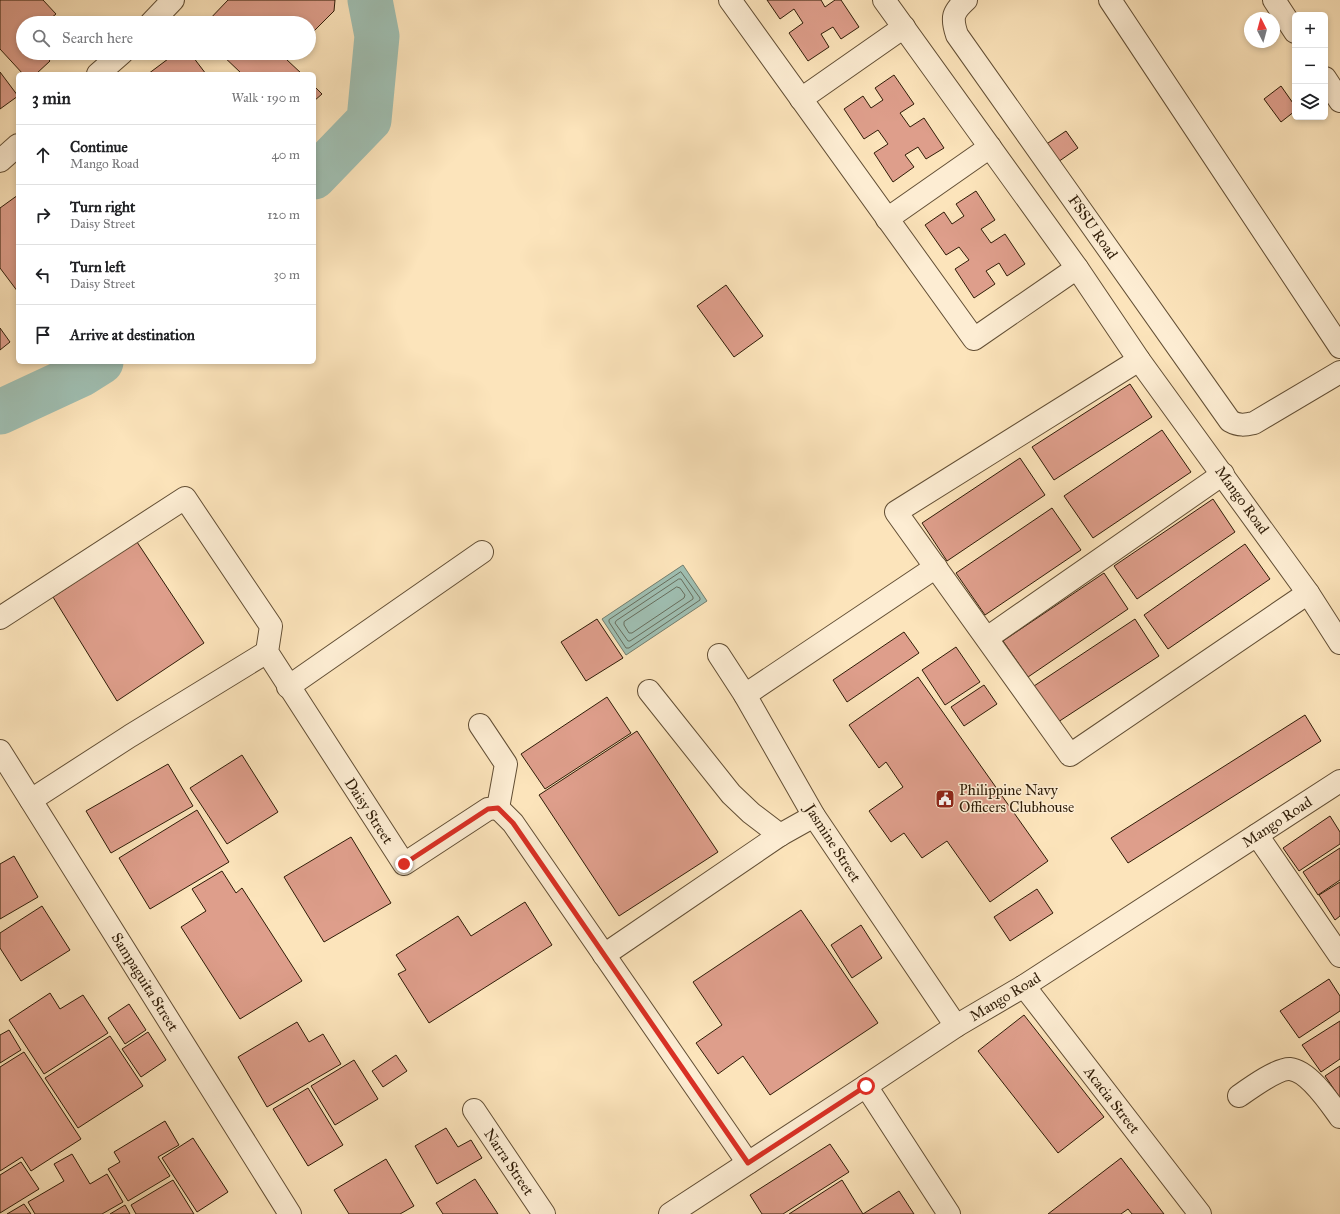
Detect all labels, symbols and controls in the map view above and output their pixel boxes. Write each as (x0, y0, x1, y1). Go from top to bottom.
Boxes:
north arrow (1244, 12, 1280, 48)
map controls (1292, 12, 1328, 120)
button: + (1292, 12, 1328, 48)
search box (16, 16, 316, 60)
icon: search (30, 27, 52, 49)
text: Search here (62, 29, 133, 47)
button: − (1292, 48, 1328, 84)
button: layers (1292, 84, 1328, 120)
text: 3 min (32, 88, 71, 109)
text: Walk · 190 m (231, 90, 300, 106)
text: Continue (70, 138, 128, 156)
icon: ahead (32, 144, 54, 166)
text: 40 m (271, 147, 300, 163)
text: Mango Road (70, 156, 139, 172)
street label: FSSU Road (1064, 191, 1122, 263)
text: Turn right (70, 198, 135, 216)
icon: right (32, 204, 54, 226)
text: 120 m (267, 207, 300, 223)
text: Daisy Street (70, 216, 135, 232)
text: Turn left (70, 258, 126, 276)
icon: left (32, 264, 54, 286)
text: 30 m (274, 267, 300, 283)
text: Daisy Street (70, 276, 135, 292)
icon: arrive (32, 324, 54, 346)
text: Arrive at destination (70, 326, 195, 344)
street label: Mango Road (1211, 462, 1273, 538)
street label: Daisy Street (341, 775, 397, 848)
place label: Philippine Navy Officers Clubhouse (959, 781, 1074, 816)
public building icon: Philippine Navy Officers Clubhouse (934, 788, 956, 810)
street label: Mango Road (1239, 792, 1316, 851)
street label: Jasmine Street (799, 799, 865, 886)
route end (395, 855, 413, 873)
street label: Sampaguita Street (107, 929, 183, 1035)
street label: Mango Road (966, 969, 1044, 1025)
street label: Acacia Street (1080, 1062, 1144, 1138)
route start (857, 1077, 875, 1095)
street label: Narra Street (480, 1125, 538, 1199)

